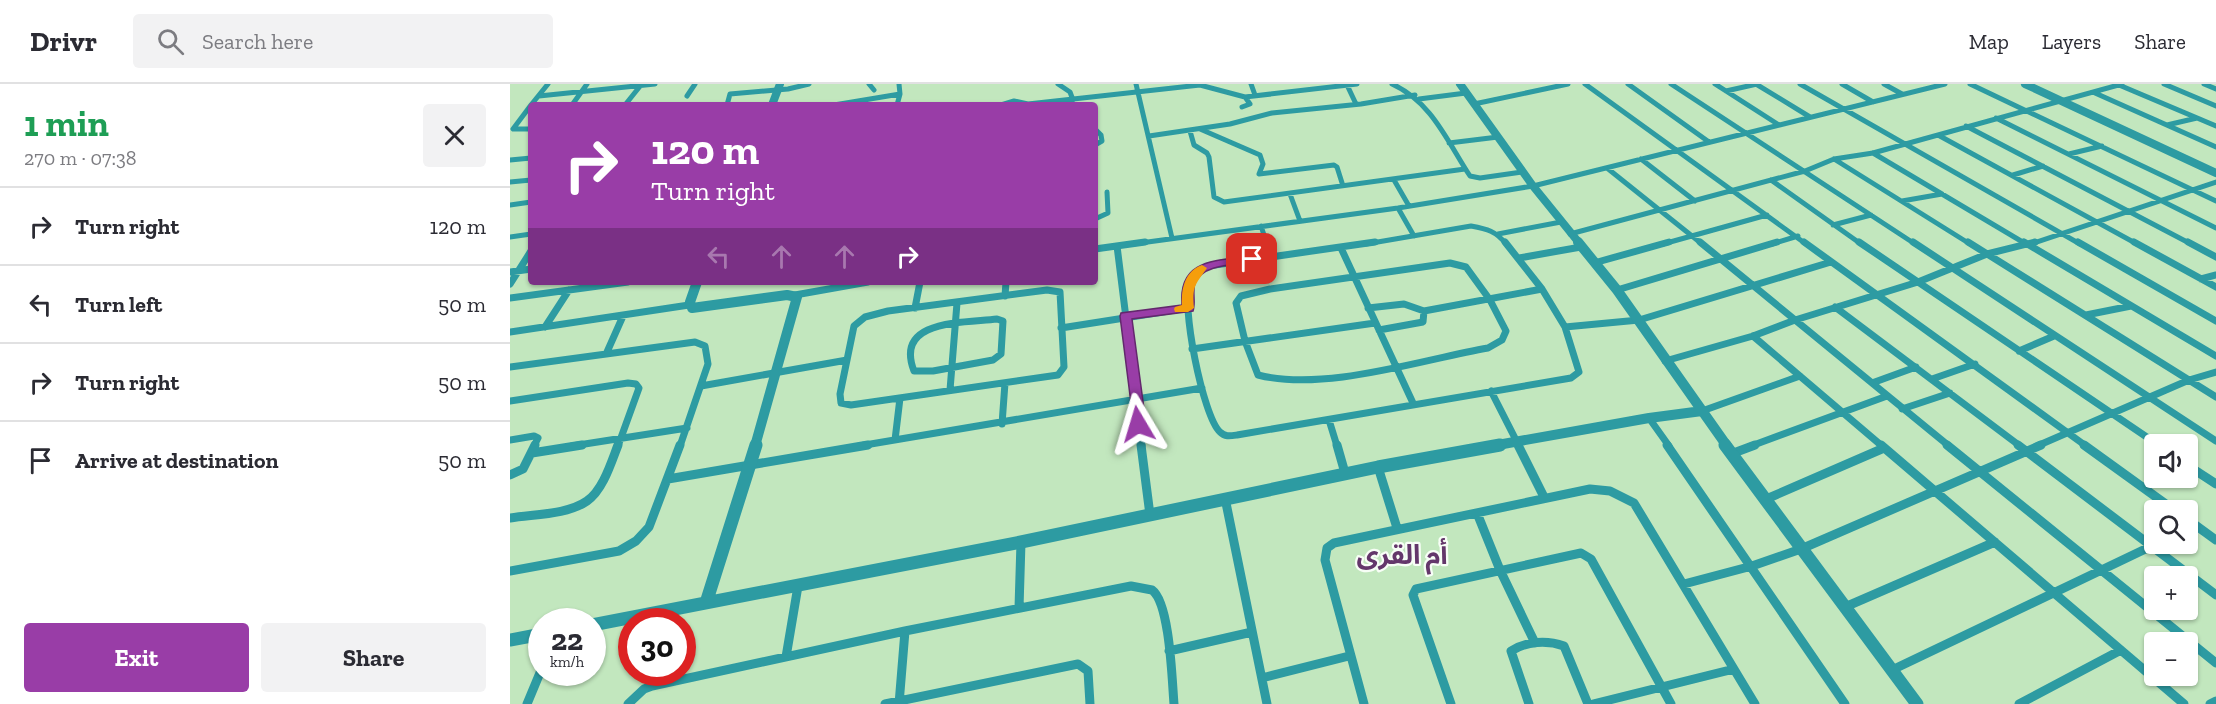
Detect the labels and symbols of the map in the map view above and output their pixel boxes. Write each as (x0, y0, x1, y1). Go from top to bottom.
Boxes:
pin (1226, 233, 1277, 284)
position arrow (1106, 392, 1170, 456)
district label: أم القرى (1356, 538, 1448, 575)
speed limit sign: 30 (618, 608, 696, 686)

